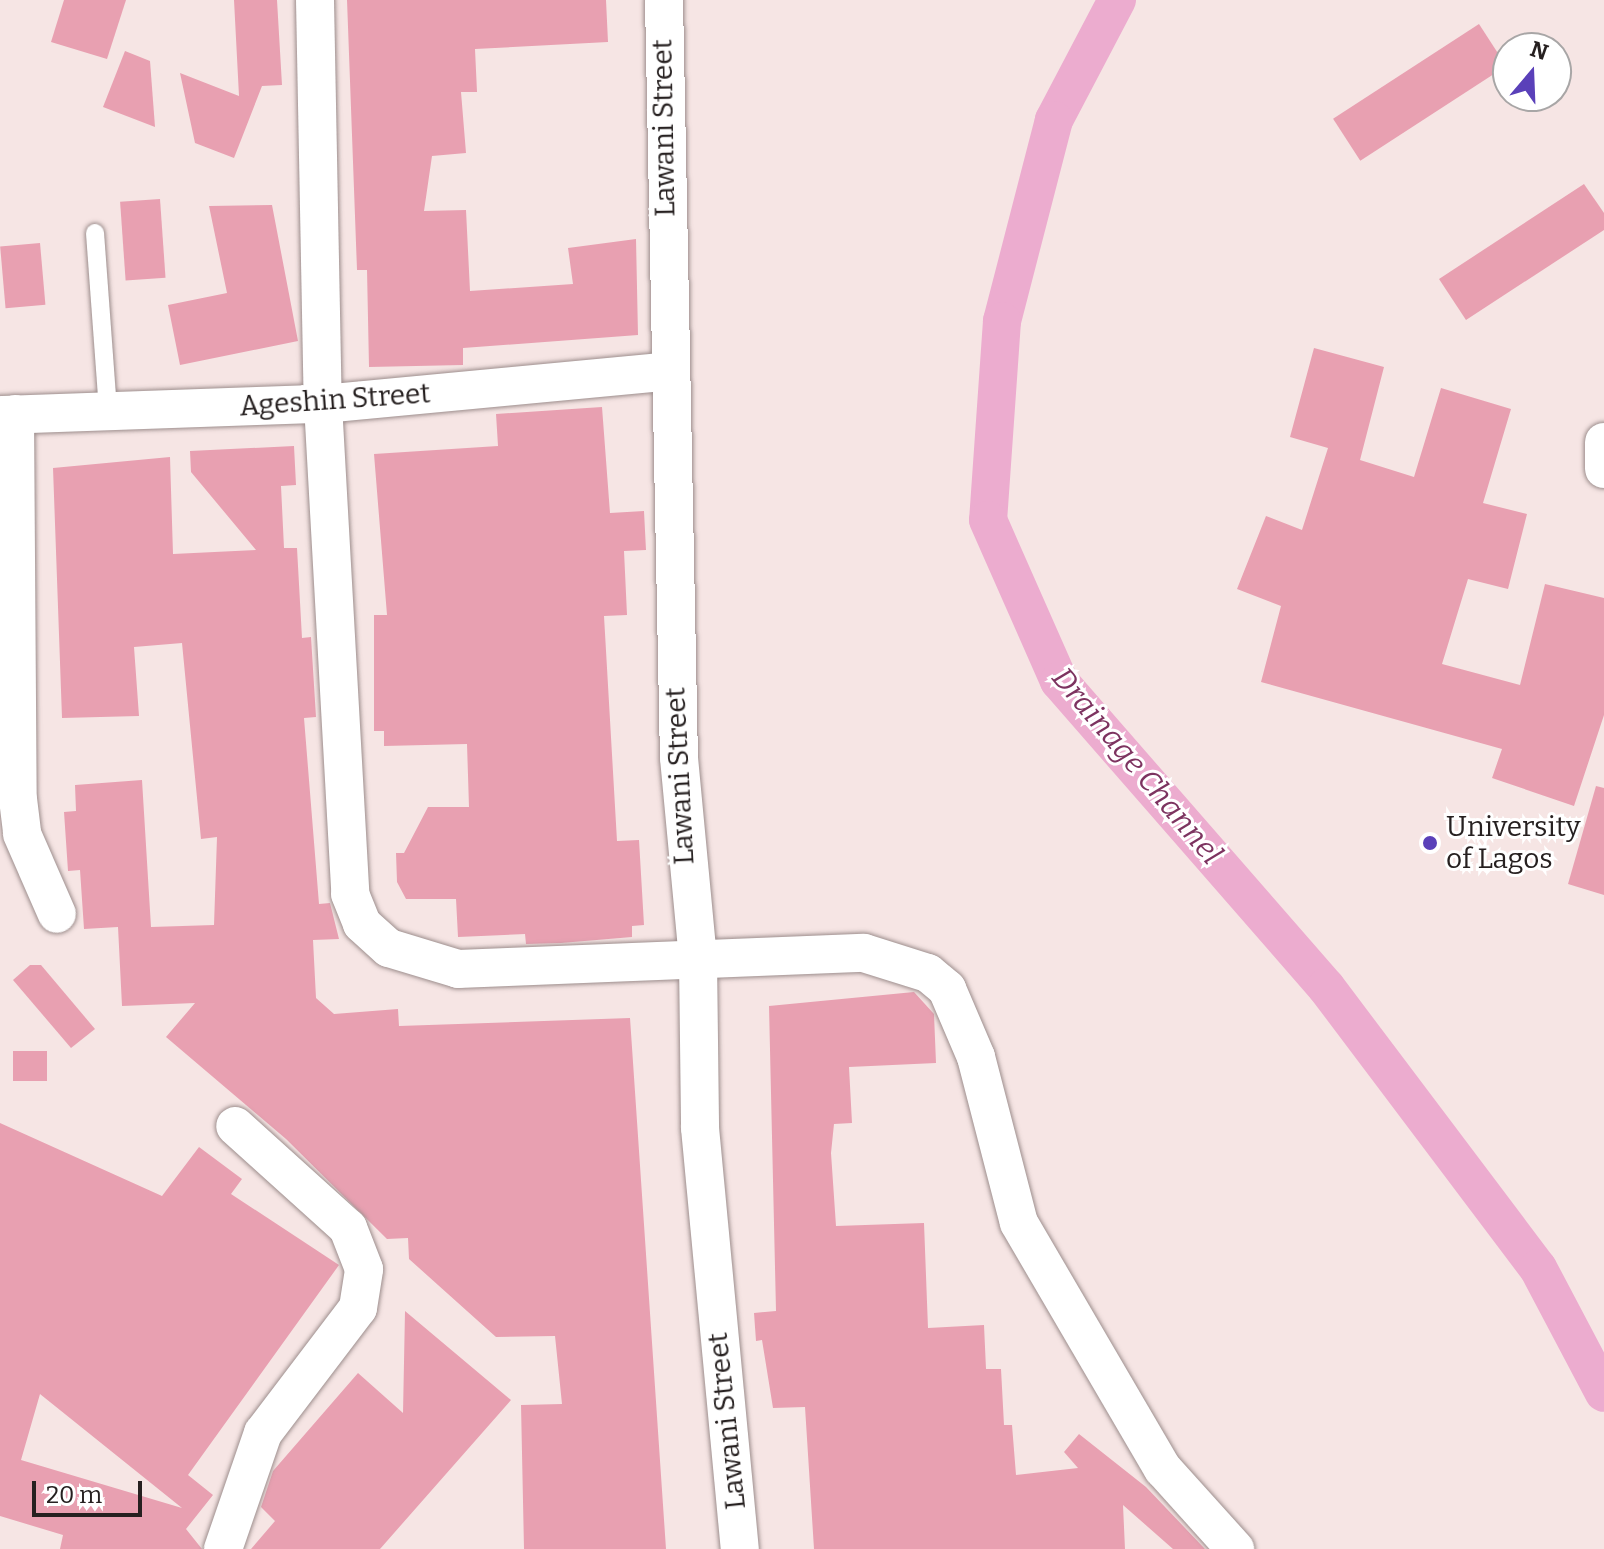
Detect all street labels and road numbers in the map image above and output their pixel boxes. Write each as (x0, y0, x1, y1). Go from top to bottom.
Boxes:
street label: Lawani Street (646, 39, 682, 217)
street label: Ageshin Street (238, 377, 432, 423)
street label: Lawani Street (659, 686, 701, 866)
street label: Lawani Street (701, 1331, 753, 1511)

